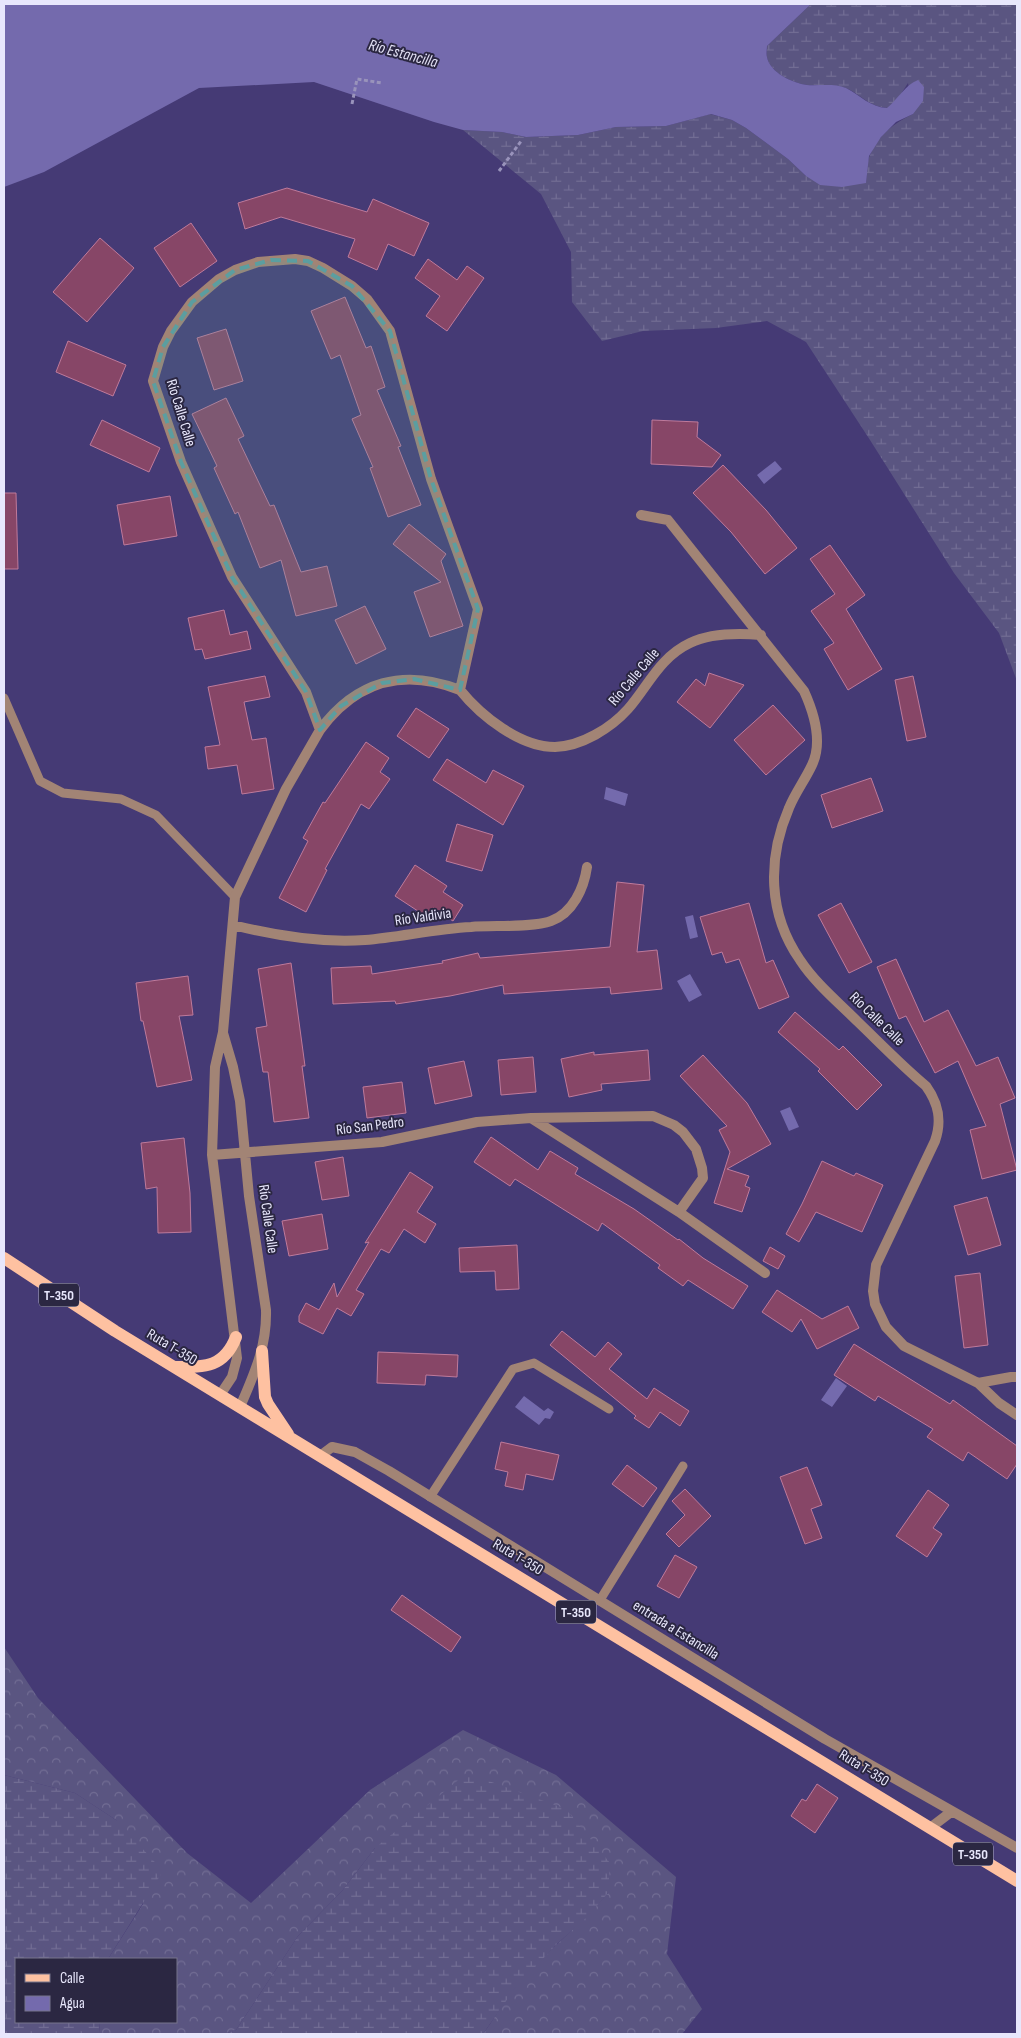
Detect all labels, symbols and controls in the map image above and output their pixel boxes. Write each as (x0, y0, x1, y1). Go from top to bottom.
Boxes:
water label: Río Estancilla (366, 36, 440, 72)
street label: Río Calle Calle (162, 377, 200, 449)
street label: Río Calle Calle (604, 644, 664, 710)
street label: Río Valdivia (394, 904, 453, 930)
street label: Río Calle Calle (845, 988, 909, 1050)
street label: Río San Pedro (335, 1112, 405, 1140)
street label: Río Calle Calle (254, 1183, 282, 1255)
road number: T-350 (39, 1284, 79, 1306)
street label: Ruta T-350 (143, 1325, 201, 1369)
street label: Ruta T-350 (489, 1535, 547, 1579)
street label: entrada a Estancilla (629, 1596, 723, 1664)
road number: T-350 (556, 1600, 596, 1624)
street label: Ruta T-350 (835, 1745, 893, 1791)
road number: T-350 (953, 1842, 993, 1866)
legend (15, 1958, 178, 2023)
text: Calle (60, 1969, 84, 1988)
text: Agua (59, 1994, 85, 2013)

